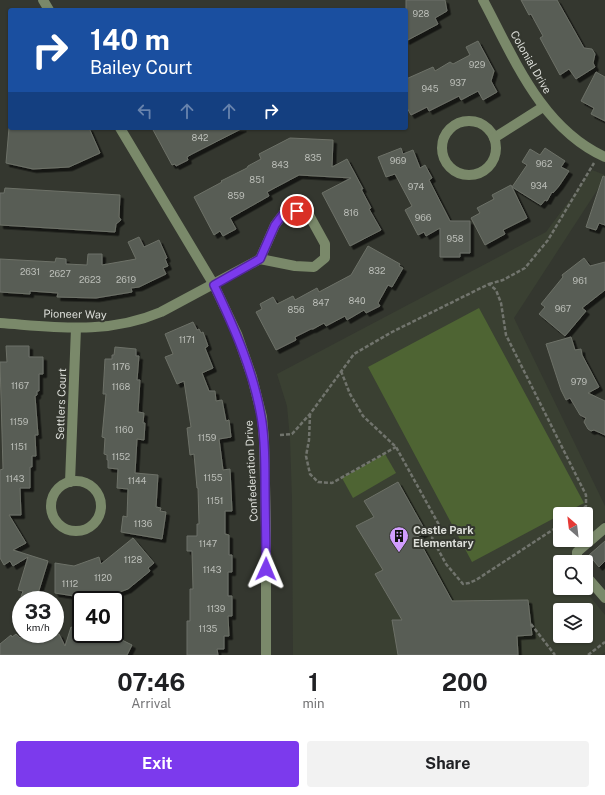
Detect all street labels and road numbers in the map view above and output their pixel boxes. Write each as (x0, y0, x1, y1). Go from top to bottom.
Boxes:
street label: Colonial Drive (508, 28, 554, 96)
street label: Pioneer Way (43, 307, 107, 321)
street label: Settlers Court (54, 368, 68, 440)
street label: Confederation Drive (242, 420, 260, 522)

